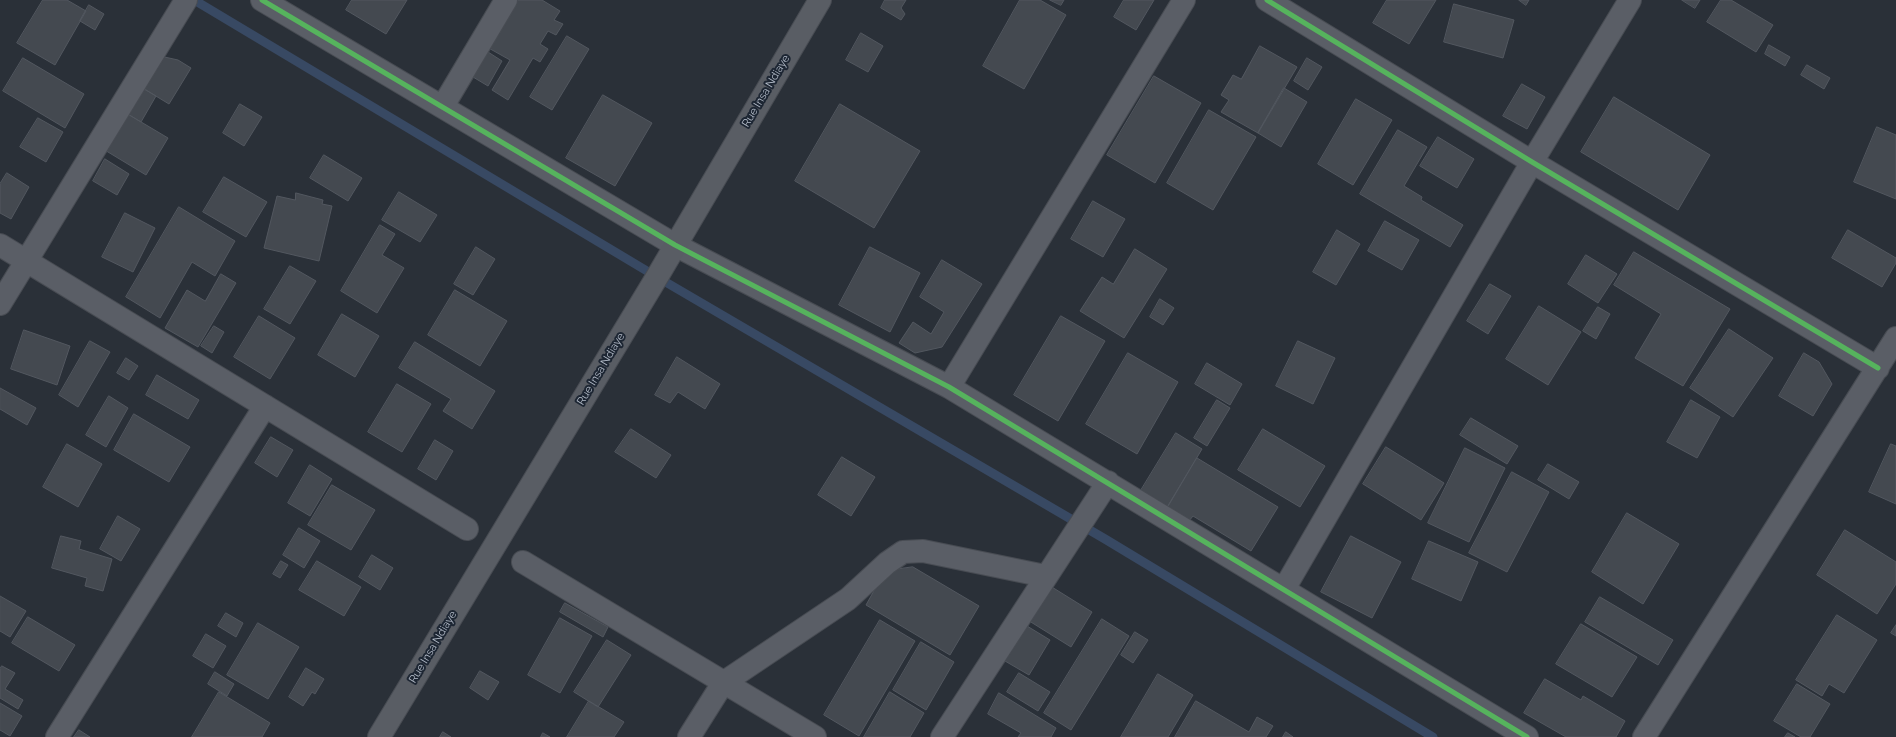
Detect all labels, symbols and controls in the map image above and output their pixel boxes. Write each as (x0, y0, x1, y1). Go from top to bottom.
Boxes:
street label: Rue Insa Ndiaye (739, 53, 793, 129)
street label: Rue Insa Ndiaye (574, 331, 628, 407)
street label: Rue Insa Ndiaye (406, 609, 460, 685)

